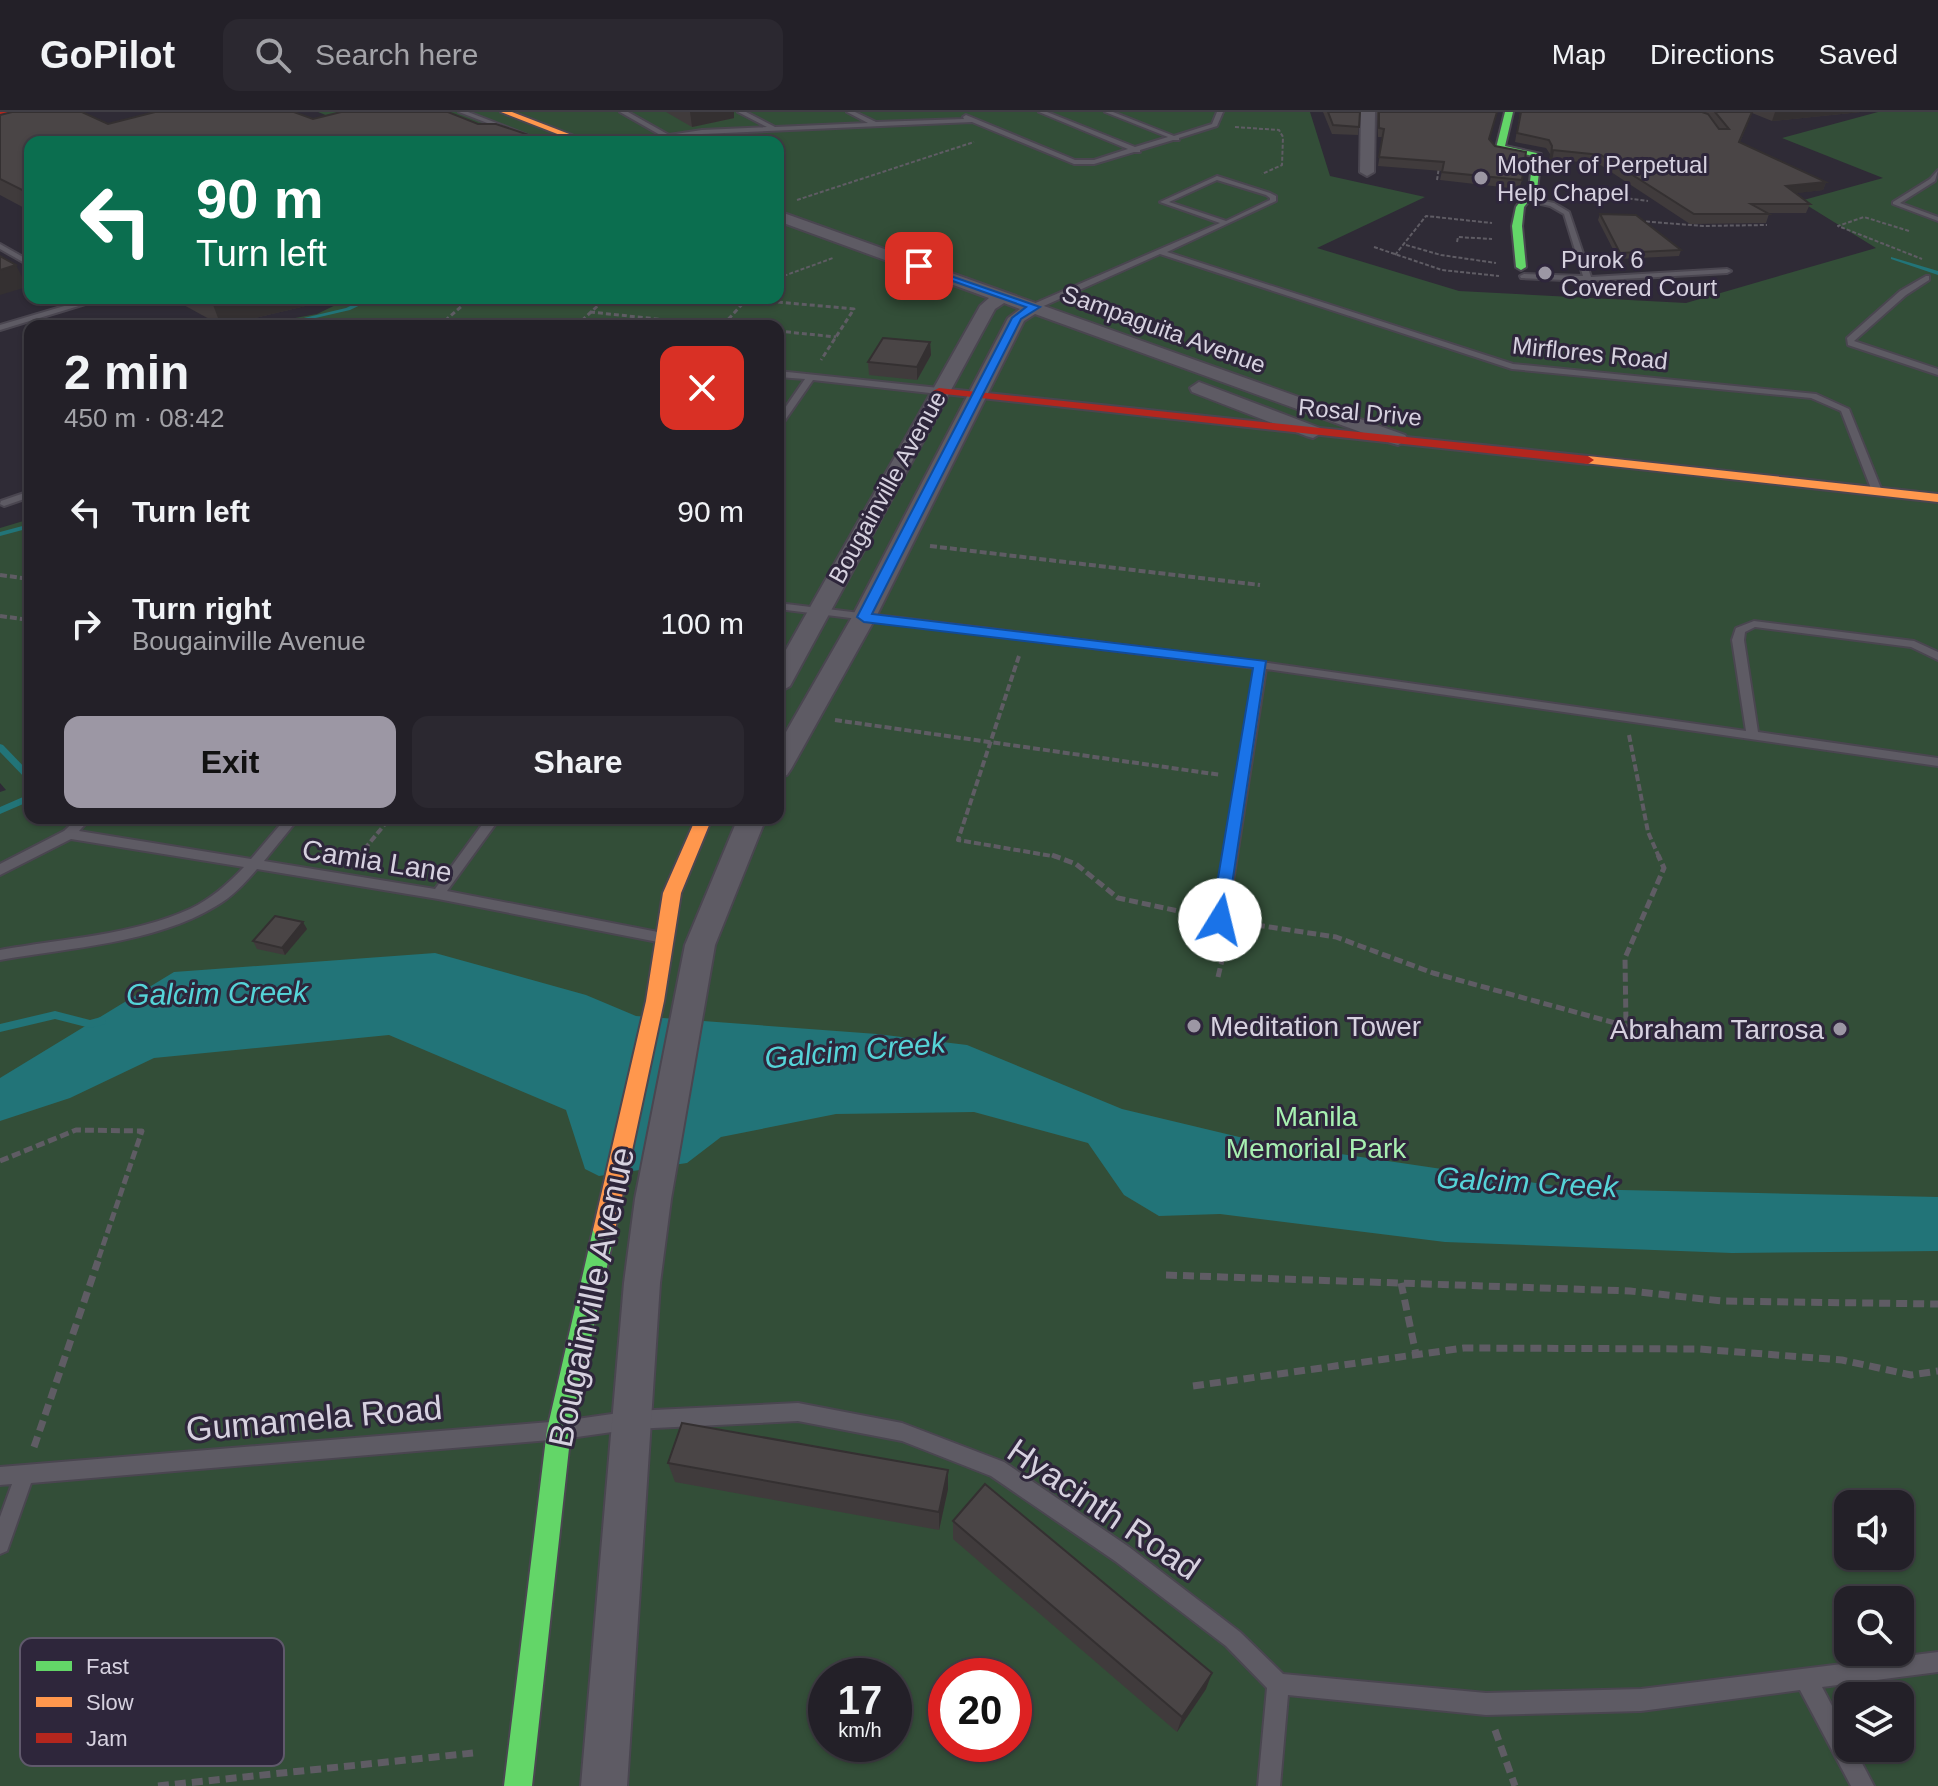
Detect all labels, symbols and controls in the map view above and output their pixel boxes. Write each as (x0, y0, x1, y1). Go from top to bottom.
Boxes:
search box (223, 19, 783, 91)
icon: search (251, 33, 295, 77)
text: GoPilot (40, 34, 175, 76)
text: Search here (315, 38, 479, 71)
text: Map (1552, 39, 1606, 70)
text: Directions (1650, 39, 1775, 70)
text: Saved (1819, 39, 1898, 70)
place label: Mother of Perpetual Help Chapel (1497, 151, 1708, 206)
text: 90 m (196, 167, 324, 230)
icon: left (64, 168, 168, 272)
marker: Mother of Perpetual Help Chapel (1472, 169, 1490, 187)
pin (885, 232, 953, 300)
text: Turn left (196, 233, 327, 274)
icon: arrive (897, 244, 941, 288)
place label: Purok 6 Covered Court (1561, 246, 1717, 301)
marker: Purok 6 Covered Court (1536, 264, 1554, 282)
street label: Sampaguita Avenue (1059, 280, 1269, 378)
street label: Mirflores Road (1511, 331, 1669, 375)
text: 2 min (64, 346, 189, 399)
button: close (660, 346, 744, 430)
street label: Bougainville Avenue (823, 386, 951, 588)
street label: Rosal Drive (1297, 393, 1423, 431)
text: 450 m · 08:42 (64, 403, 224, 433)
icon: left (64, 490, 108, 534)
text: Turn left (132, 495, 250, 528)
text: 90 m (677, 495, 744, 528)
text: Turn right (132, 592, 271, 625)
icon: right (64, 602, 108, 646)
text: 100 m (661, 607, 744, 640)
text: Bougainville Avenue (132, 626, 366, 656)
button: Exit (64, 716, 396, 808)
button: Share (412, 716, 744, 808)
street label: Camia Lane (300, 834, 454, 888)
position arrow (1178, 878, 1262, 962)
water label: Galcim Creek (126, 975, 310, 1011)
place label: Meditation Tower (1210, 1011, 1421, 1042)
place label: Abraham Tarrosa (1610, 1014, 1824, 1045)
marker: Meditation Tower (1185, 1017, 1203, 1035)
marker: Abraham Tarrosa (1831, 1020, 1849, 1038)
water label: Galcim Creek (763, 1025, 949, 1074)
park label: Manila Memorial Park (1226, 1101, 1407, 1164)
street label: Bougainville Avenue (541, 1144, 641, 1450)
water label: Galcim Creek (1435, 1161, 1621, 1203)
street label: Gumamela Road (184, 1388, 444, 1448)
street label: Hyacinth Road (1001, 1431, 1207, 1587)
map controls (1834, 1490, 1914, 1762)
button: sound (1834, 1490, 1914, 1570)
button: search (1834, 1586, 1914, 1666)
legend (20, 1638, 284, 1766)
text: Fast (86, 1654, 129, 1679)
speed limit sign: 20 (928, 1658, 1032, 1762)
text: 17 (838, 1678, 882, 1722)
button: layers (1834, 1682, 1914, 1762)
text: Slow (86, 1690, 134, 1715)
text: km/h (838, 1719, 882, 1741)
text: Jam (86, 1726, 128, 1751)

